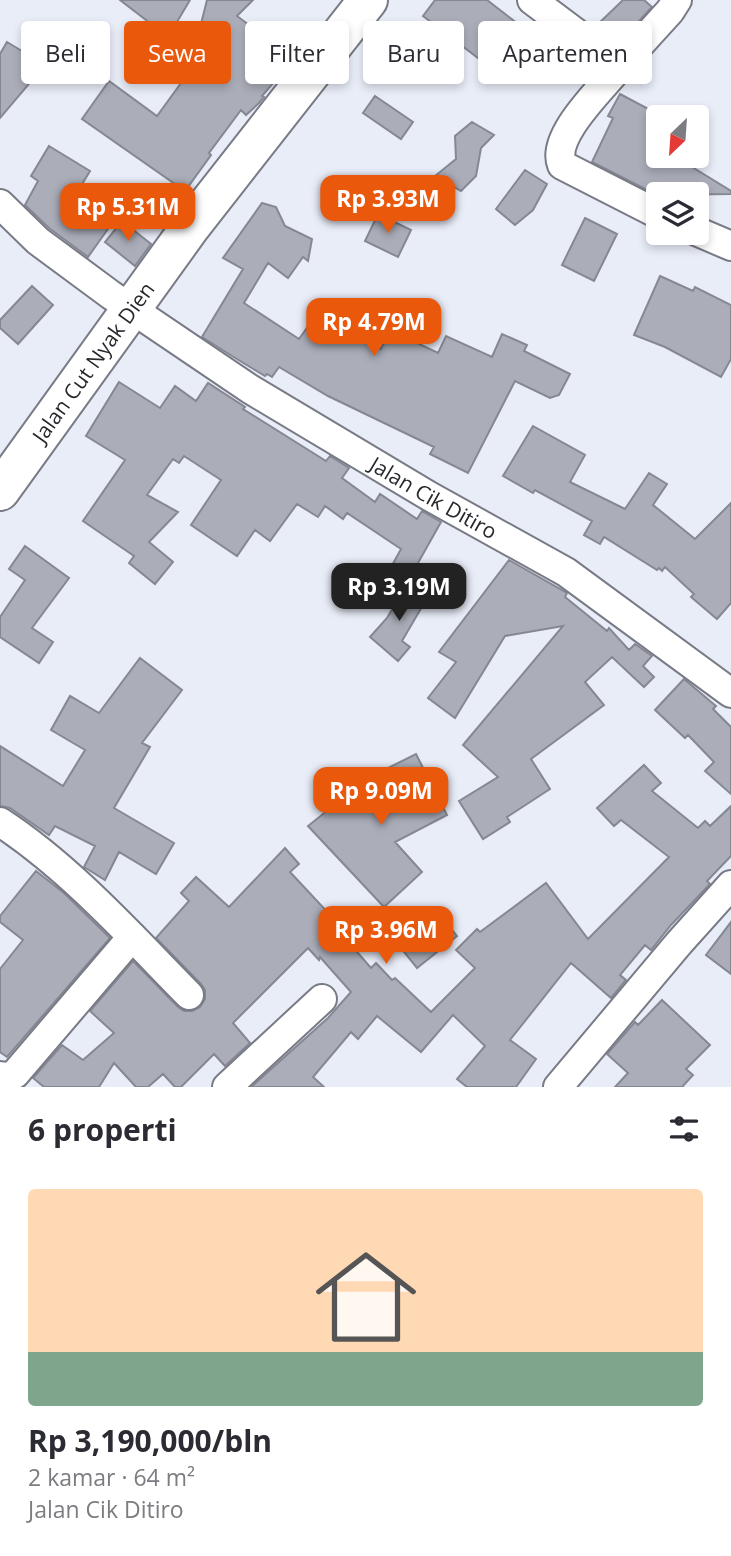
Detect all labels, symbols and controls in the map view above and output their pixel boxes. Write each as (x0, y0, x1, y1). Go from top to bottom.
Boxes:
chip: Beli (21, 21, 110, 84)
chip: Sewa (124, 21, 231, 84)
chip: Filter (245, 21, 349, 84)
chip: Baru (363, 21, 464, 84)
chip: Apartemen (478, 21, 652, 84)
north arrow (646, 105, 709, 168)
map controls (646, 105, 709, 245)
pin: Rp 3.93M (316, 176, 460, 235)
text: Rp 3.93M (336, 182, 440, 214)
button: layers (646, 182, 709, 245)
pin: Rp 5.31M (56, 184, 200, 243)
text: Rp 5.31M (76, 190, 180, 222)
street label: Jalan Cut Nyak Dien (24, 276, 160, 450)
pin: Rp 4.79M (302, 298, 446, 358)
text: Rp 4.79M (322, 305, 426, 337)
street label: Jalan Cik Ditiro (363, 449, 502, 545)
pin: Rp 3.19M (327, 564, 471, 623)
text: Rp 3.19M (347, 570, 451, 602)
pin: Rp 9.09M (309, 768, 453, 827)
text: Rp 9.09M (329, 774, 433, 806)
pin: Rp 3.96M (314, 906, 458, 966)
text: Rp 3.96M (334, 913, 438, 945)
text: 6 properti (28, 1109, 177, 1150)
icon: filters (665, 1110, 703, 1148)
icon: home (303, 1234, 429, 1360)
text: Rp 3,190,000/bln (28, 1420, 272, 1461)
text: 2 kamar · 64 m² (28, 1461, 195, 1493)
text: Jalan Cik Ditiro (28, 1493, 184, 1525)

